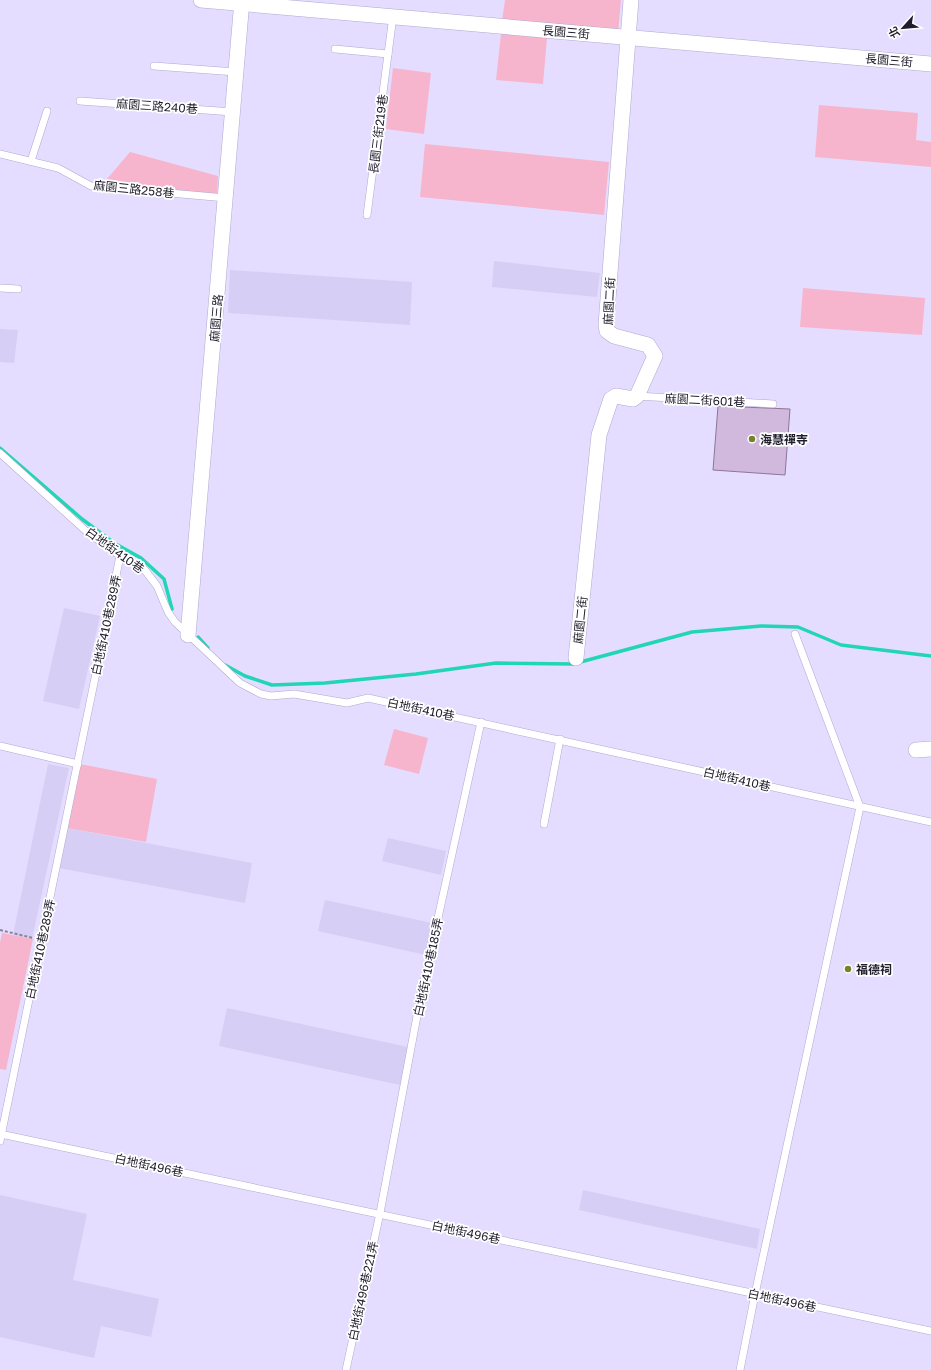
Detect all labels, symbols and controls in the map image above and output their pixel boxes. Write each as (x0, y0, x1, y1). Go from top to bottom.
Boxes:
north arrow (883, 8, 923, 48)
street label: 長園三街 (541, 22, 591, 42)
text: 北 (885, 25, 902, 41)
street label: 長園三街 (864, 50, 914, 70)
street label: 長園三街219巷 (366, 93, 390, 175)
street label: 麻園三路240巷 (116, 96, 198, 116)
street label: 麻園三路258巷 (93, 177, 175, 201)
street label: 麻園二街 (600, 277, 618, 325)
street label: 麻園三路 (206, 293, 226, 343)
street label: 麻園二街601巷 (664, 390, 746, 410)
place label: 海慧禪寺 (760, 432, 808, 447)
marker: 海慧禪寺 (747, 434, 757, 444)
street label: 白地街410巷 (83, 524, 147, 576)
street label: 白地街410巷289弄 (88, 573, 124, 677)
street label: 麻園二街 (570, 595, 590, 645)
street label: 白地街410巷 (386, 695, 456, 723)
street label: 白地街410巷 (702, 764, 772, 794)
street label: 白地街410巷289弄 (22, 897, 58, 1001)
street label: 白地街410巷185弄 (410, 916, 446, 1018)
place label: 福德祠 (856, 962, 892, 977)
marker: 福德祠 (843, 964, 853, 974)
street label: 白地街496巷 (113, 1150, 185, 1180)
street label: 白地街496巷 (430, 1217, 502, 1247)
street label: 白地街496巷221弄 (345, 1240, 381, 1342)
street label: 白地街496巷 (746, 1285, 818, 1315)

